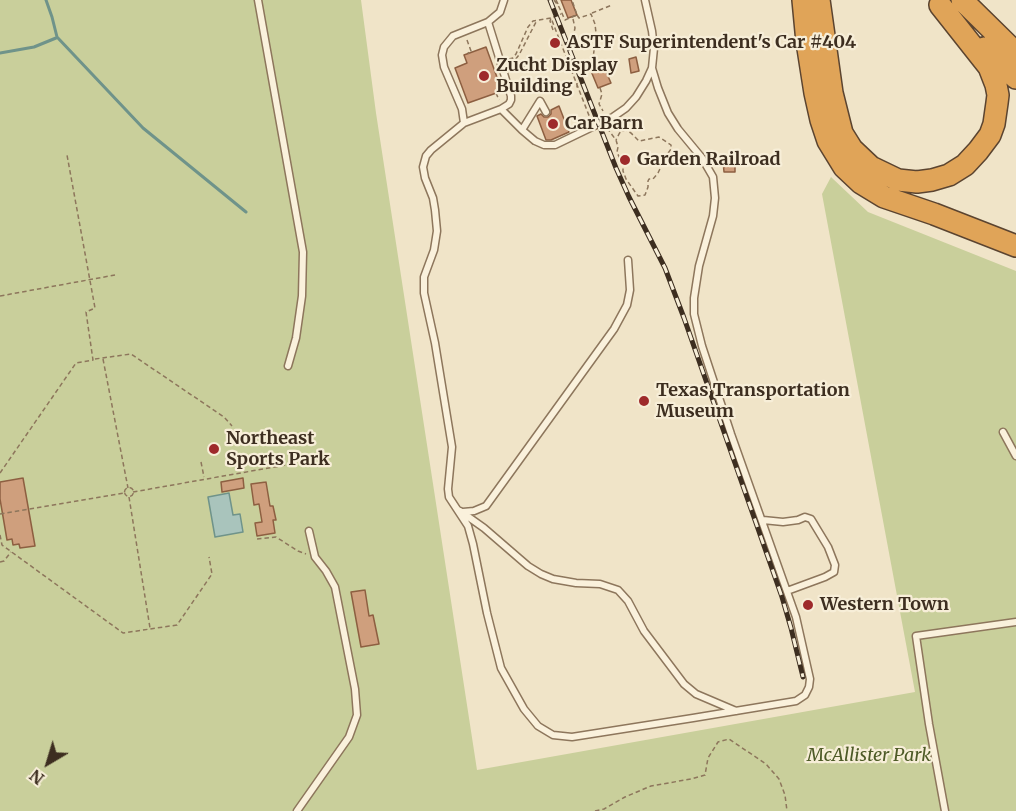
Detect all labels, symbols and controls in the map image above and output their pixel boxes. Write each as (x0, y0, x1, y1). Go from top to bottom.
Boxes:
place label: ASTF Superintendent's Car #404 (567, 32, 856, 54)
marker: ASTF Superintendent's Car #404 (548, 36, 562, 50)
place label: Zucht Display Building (496, 55, 618, 98)
marker: Zucht Display Building (477, 69, 491, 83)
place label: Car Barn (565, 113, 643, 135)
marker: Car Barn (546, 117, 560, 131)
place label: Garden Railroad (637, 149, 781, 171)
marker: Garden Railroad (618, 153, 632, 167)
place label: Texas Transportation Museum (656, 380, 850, 422)
marker: Texas Transportation Museum (637, 394, 651, 408)
place label: Northeast Sports Park (226, 428, 330, 470)
marker: Northeast Sports Park (207, 442, 221, 456)
place label: Western Town (820, 594, 949, 616)
marker: Western Town (801, 598, 815, 612)
north arrow (18, 733, 78, 793)
park label: McAllister Park (807, 745, 931, 767)
text: N (26, 765, 48, 789)

